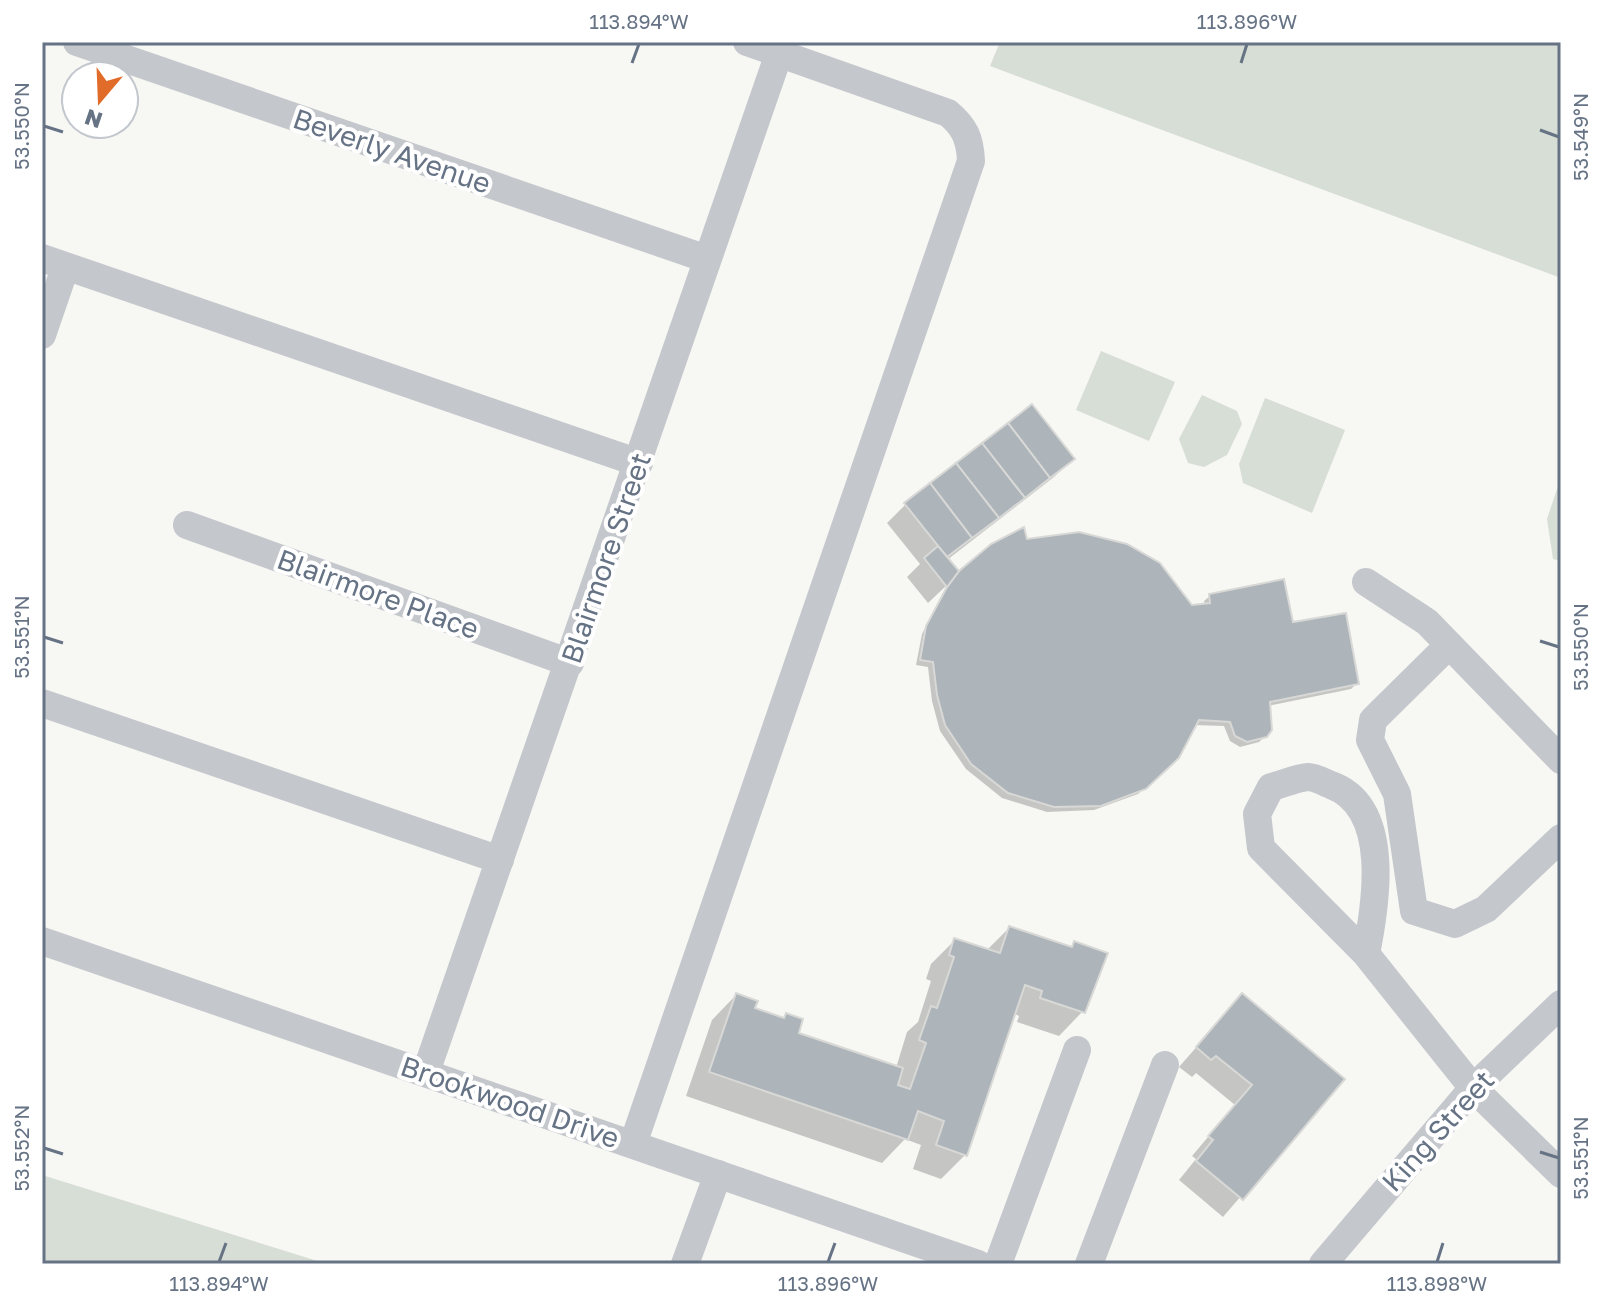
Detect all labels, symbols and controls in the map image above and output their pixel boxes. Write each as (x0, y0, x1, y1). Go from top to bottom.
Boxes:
text: 113.894°W (589, 9, 689, 33)
text: 113.896°W (1197, 9, 1297, 33)
north arrow (60, 60, 140, 140)
text: 53.550°N (9, 82, 33, 170)
text: 53.549°N (1568, 93, 1592, 181)
street label: Beverly Avenue (289, 101, 495, 200)
text: N (81, 104, 106, 135)
street label: Blairmore Street (554, 448, 657, 667)
street label: Blairmore Place (273, 542, 483, 645)
text: 53.551°N (9, 595, 33, 679)
text: 53.550°N (1568, 603, 1592, 691)
street label: Brookwood Drive (397, 1049, 624, 1154)
street label: King Street (1375, 1063, 1500, 1198)
text: 53.552°N (9, 1104, 33, 1192)
text: 53.551°N (1568, 1116, 1592, 1200)
text: 113.894°W (169, 1271, 269, 1295)
text: 113.896°W (778, 1271, 878, 1295)
text: 113.898°W (1387, 1271, 1487, 1295)

